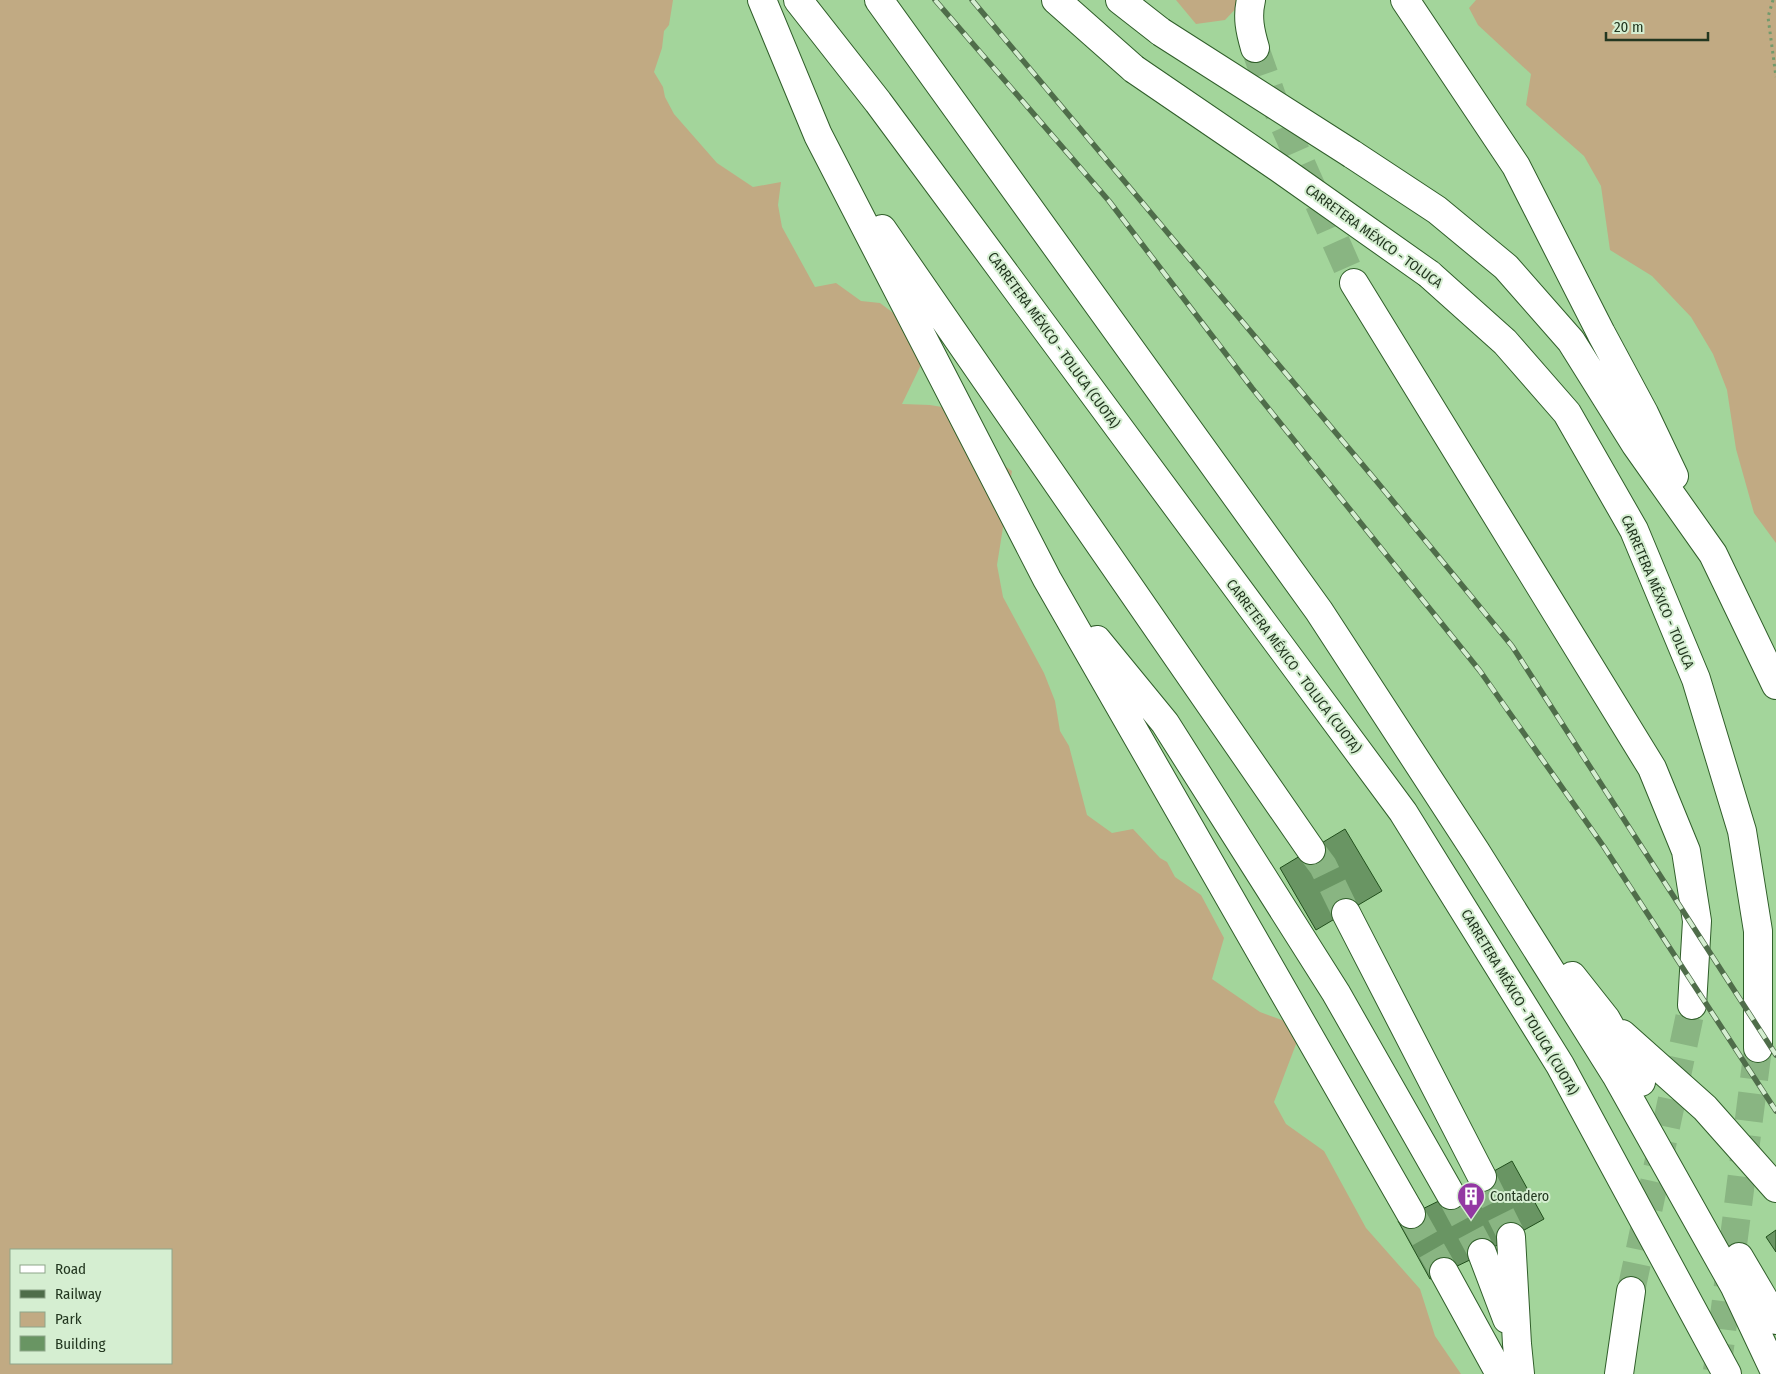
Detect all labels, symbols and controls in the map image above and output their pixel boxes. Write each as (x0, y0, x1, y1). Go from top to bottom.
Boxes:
scale bar (1606, 10, 1708, 42)
text: 20 m (1614, 18, 1644, 36)
street label: CARRETERA MÉXICO - TOLUCA (1302, 180, 1447, 292)
street label: CARRETERA MÉXICO - TOLUCA (CUOTA) (984, 248, 1124, 432)
street label: CARRETERA MÉXICO - TOLUCA (1617, 512, 1699, 672)
street label: CARRETERA MÉXICO - TOLUCA (CUOTA) (1223, 575, 1365, 757)
street label: CARRETERA MÉXICO - TOLUCA (CUOTA) (1457, 906, 1583, 1098)
building icon: Contadero (1456, 1181, 1486, 1220)
place label: Contadero (1490, 1188, 1549, 1205)
legend (10, 1249, 172, 1364)
text: Road (55, 1260, 86, 1278)
text: Railway (55, 1285, 102, 1303)
text: Park (55, 1310, 82, 1328)
text: Building (55, 1335, 106, 1353)

